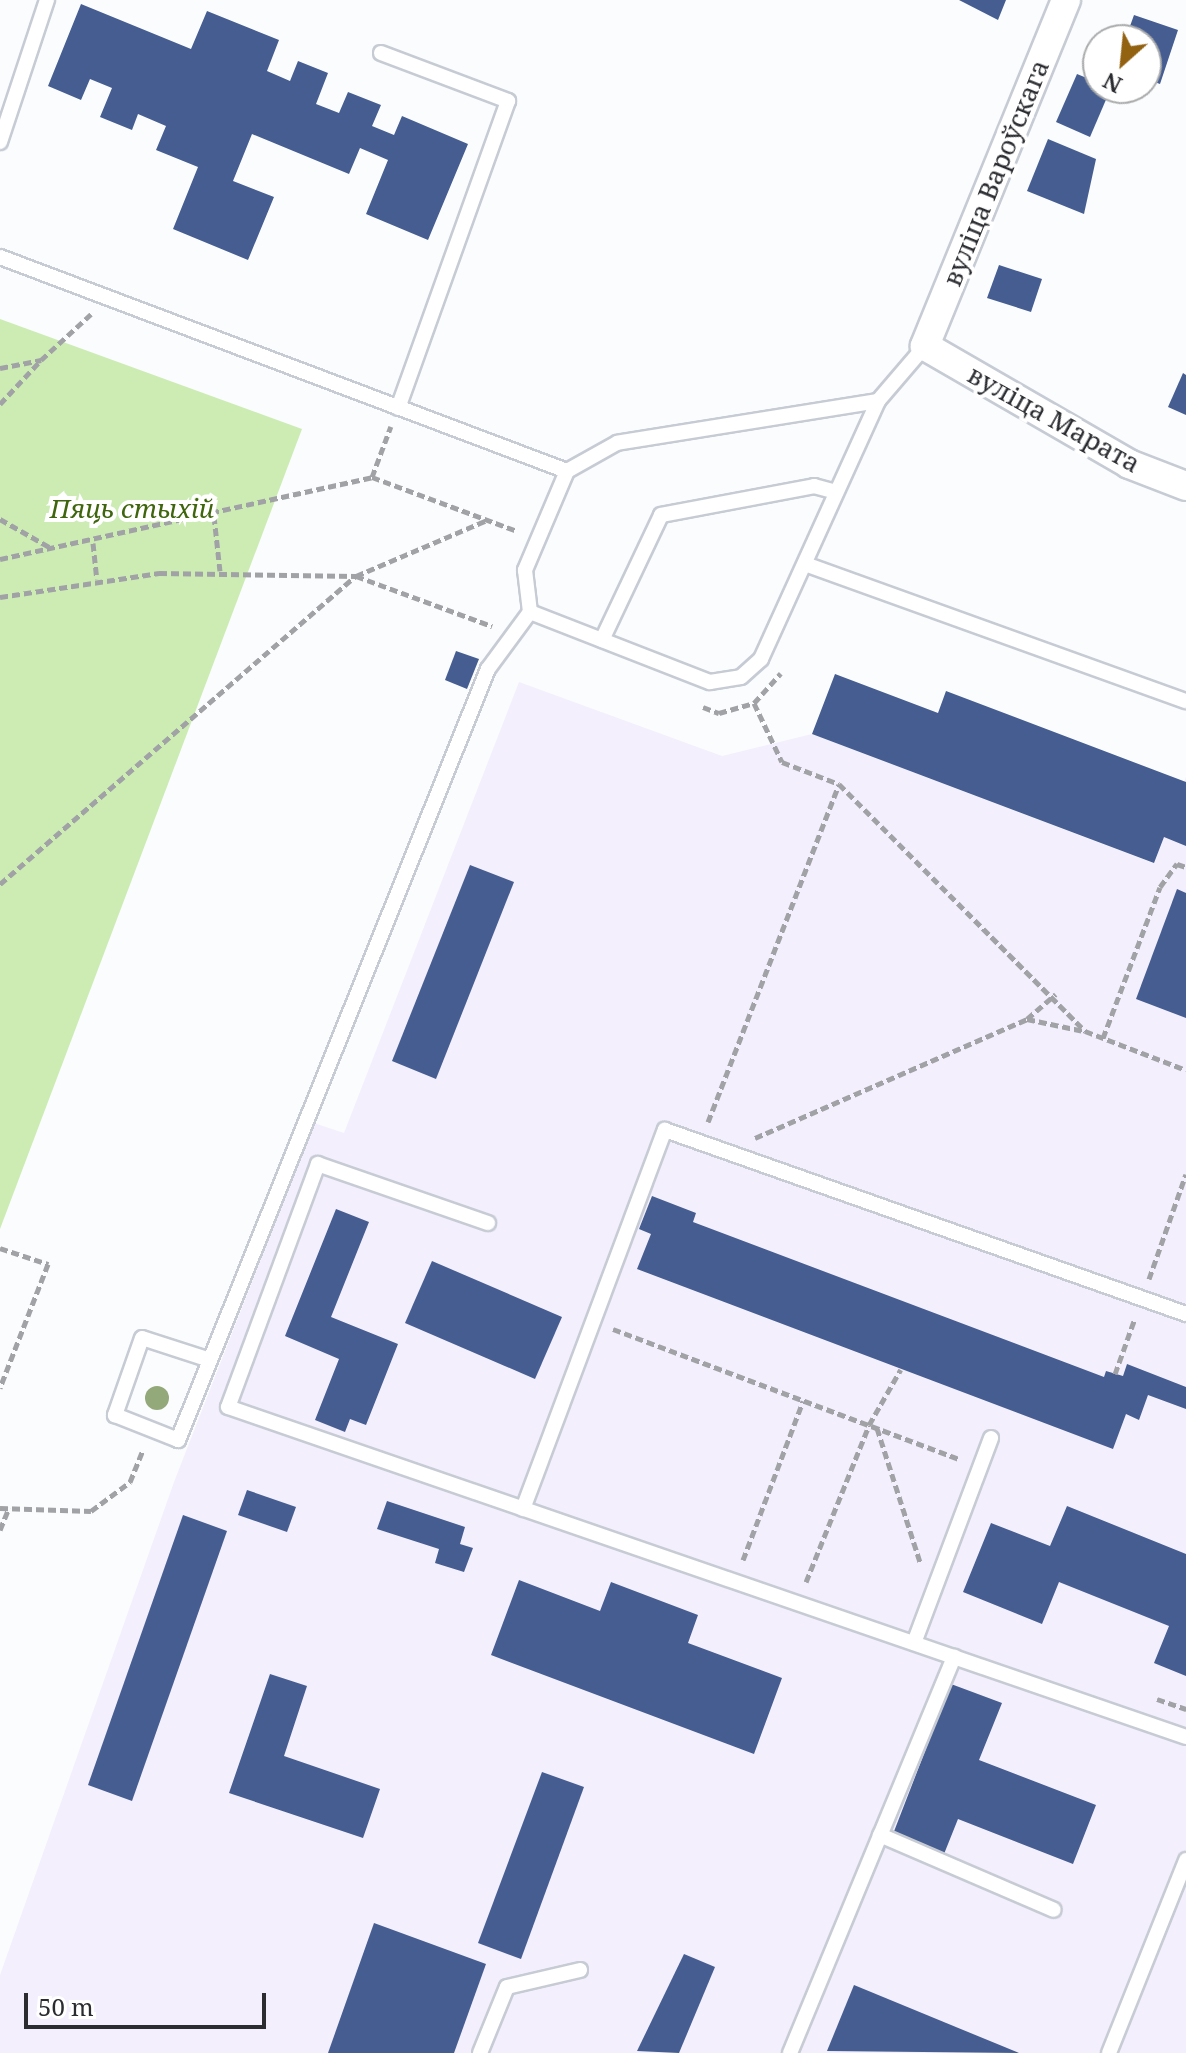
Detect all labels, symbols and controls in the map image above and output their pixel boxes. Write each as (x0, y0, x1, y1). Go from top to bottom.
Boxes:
north arrow (1082, 24, 1162, 104)
street label: вуліца Вароўскага (936, 55, 1056, 291)
text: N (1097, 66, 1127, 101)
street label: вуліца Марата (962, 359, 1146, 479)
park label: Пяць стыхій (50, 493, 214, 525)
scale bar (28, 1977, 270, 2027)
text: 50 m (38, 1990, 94, 2023)

